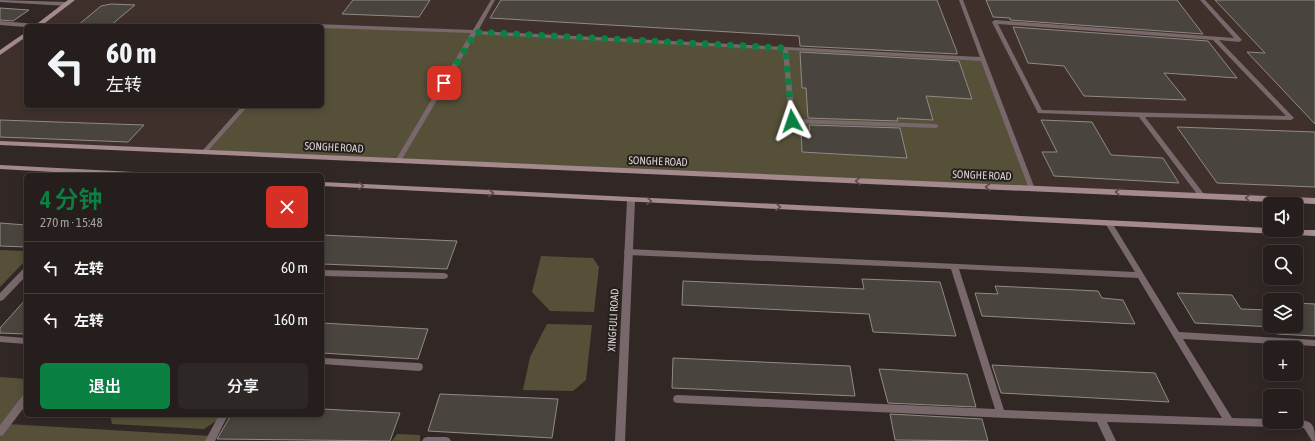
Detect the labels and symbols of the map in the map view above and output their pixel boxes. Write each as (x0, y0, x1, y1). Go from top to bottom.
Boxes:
pin (427, 66, 461, 100)
position arrow (771, 100, 813, 142)
street label: SONGHE ROAD (304, 139, 364, 155)
street label: SONGHE ROAD (628, 154, 688, 168)
street label: SONGHE ROAD (952, 168, 1012, 182)
one-way arrow (855, 177, 861, 185)
one-way arrow (358, 181, 364, 190)
one-way arrow (985, 182, 991, 191)
one-way arrow (488, 188, 494, 197)
one-way arrow (1115, 188, 1121, 197)
one-way arrow (1245, 194, 1251, 202)
one-way arrow (646, 196, 652, 205)
one-way arrow (775, 203, 781, 211)
street label: XINGFULI ROAD (605, 288, 621, 352)

